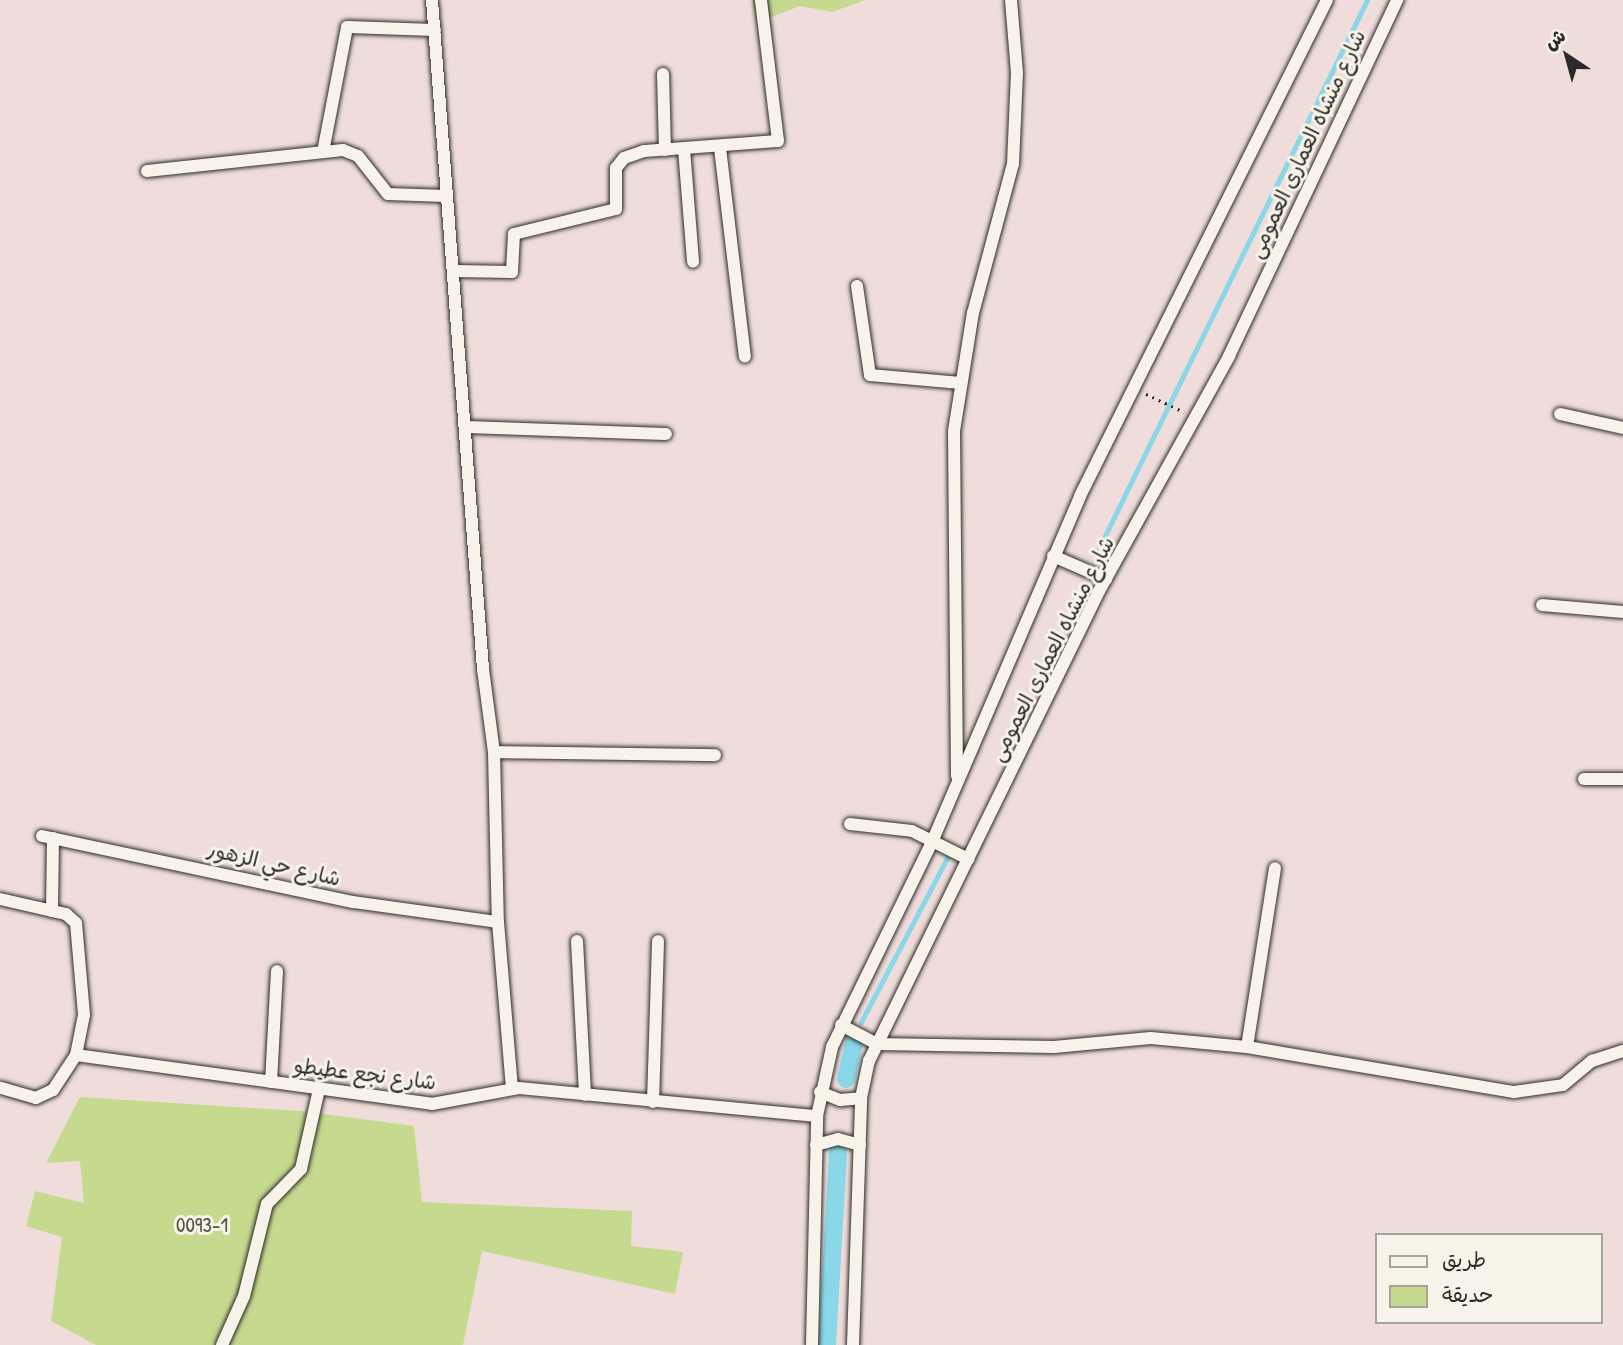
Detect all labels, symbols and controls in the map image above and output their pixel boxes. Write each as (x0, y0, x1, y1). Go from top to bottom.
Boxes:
north arrow (1532, 21, 1602, 91)
text: ش (1539, 22, 1571, 56)
street label: شارع منشاه العمارى العمومى (1243, 26, 1371, 262)
street label: شارع منشاه العمارى العمومى (984, 532, 1120, 766)
street label: شارع حي الزهور (205, 836, 343, 892)
street label: شارع نجع عطيطو (293, 1053, 437, 1095)
park label: 0093-1 (176, 1212, 228, 1238)
legend (1374, 1233, 1602, 1324)
text: طريق (1442, 1245, 1486, 1274)
text: حديقة (1442, 1280, 1493, 1309)

